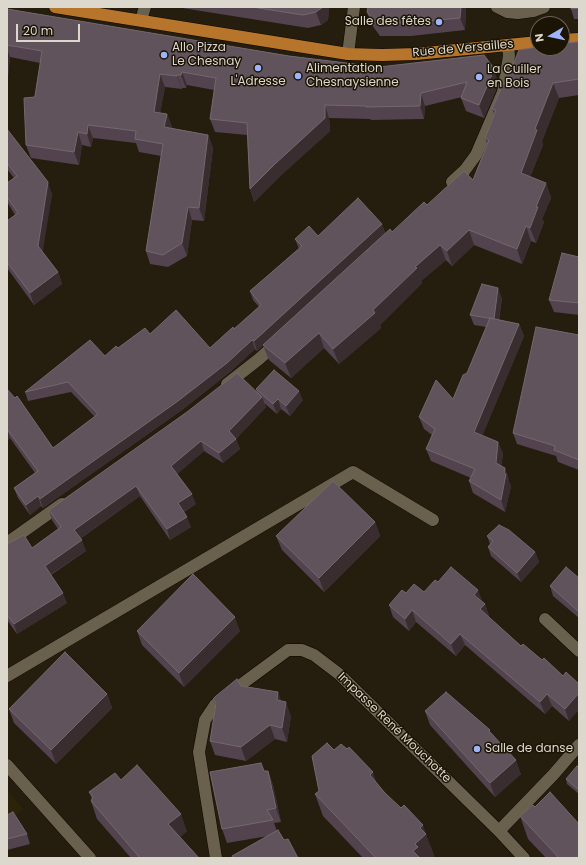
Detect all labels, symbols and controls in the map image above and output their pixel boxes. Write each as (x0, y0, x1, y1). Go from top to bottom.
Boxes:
place label: Salle des fêtes (345, 15, 431, 29)
scale bar (18, 16, 82, 42)
north arrow (530, 16, 570, 56)
marker: Salle des fêtes (434, 17, 444, 27)
text: 20 m (23, 22, 53, 39)
text: N (531, 32, 548, 43)
street label: Rue de Versailles (412, 37, 514, 61)
place label: Allo Pizza Le Chesnay (172, 41, 241, 69)
marker: Allo Pizza Le Chesnay (159, 50, 169, 60)
place label: Alimentation Chesnaysienne (306, 62, 399, 90)
marker: L'Adresse (253, 63, 263, 73)
place label: La Cuiller en Bois (487, 63, 541, 91)
marker: Alimentation Chesnaysienne (293, 71, 303, 81)
marker: La Cuiller en Bois (474, 72, 484, 82)
place label: L'Adresse (230, 75, 286, 89)
street label: Impasse René Mouchotte (334, 670, 454, 786)
place label: Salle de danse (485, 742, 573, 756)
marker: Salle de danse (472, 744, 482, 754)

